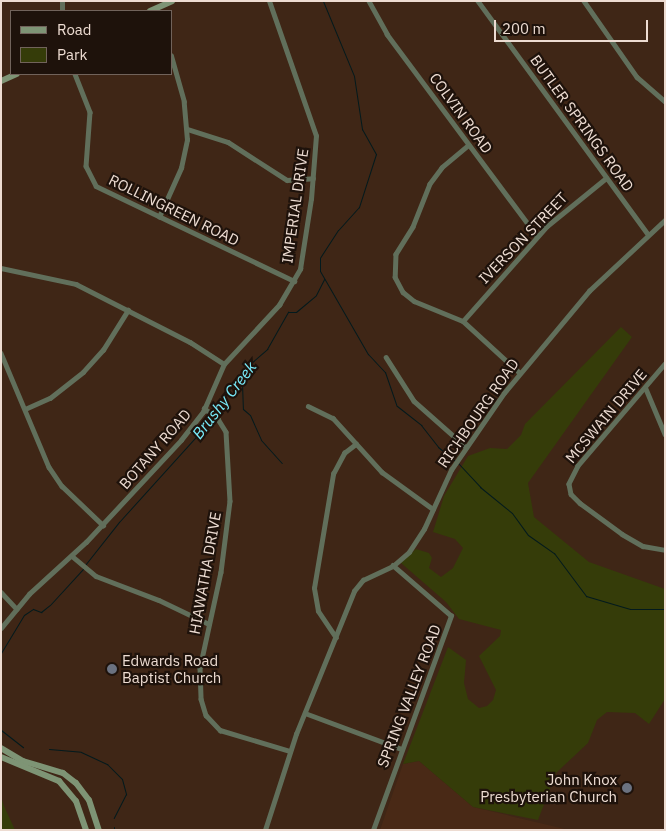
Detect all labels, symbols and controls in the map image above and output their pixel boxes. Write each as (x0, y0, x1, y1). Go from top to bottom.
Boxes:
legend (10, 10, 172, 75)
scale bar (496, 10, 650, 42)
text: 200 m (502, 19, 546, 38)
text: Road (57, 20, 92, 39)
text: Park (57, 45, 87, 64)
street label: BUTLER SPRINGS ROAD (526, 51, 638, 195)
street label: COLVIN ROAD (426, 69, 496, 157)
street label: IMPERIAL DRIVE (278, 147, 312, 265)
street label: ROLLINGREEN ROAD (106, 171, 242, 249)
street label: IVERSON STREET (475, 189, 571, 287)
street label: RICHBOURG ROAD (434, 355, 522, 471)
water label: Brushy Creek (188, 358, 260, 442)
street label: MCSWAIN DRIVE (562, 365, 650, 467)
street label: BOTANY ROAD (115, 405, 195, 493)
street label: HIAWATHA DRIVE (185, 510, 225, 636)
street label: SPRING VALLEY ROAD (373, 622, 445, 770)
place label: Edwards Road Baptist Church (122, 651, 221, 686)
marker: Edwards Road Baptist Church (106, 663, 118, 675)
place label: John Knox Presbyterian Church (480, 770, 617, 805)
marker: John Knox Presbyterian Church (621, 782, 633, 794)

